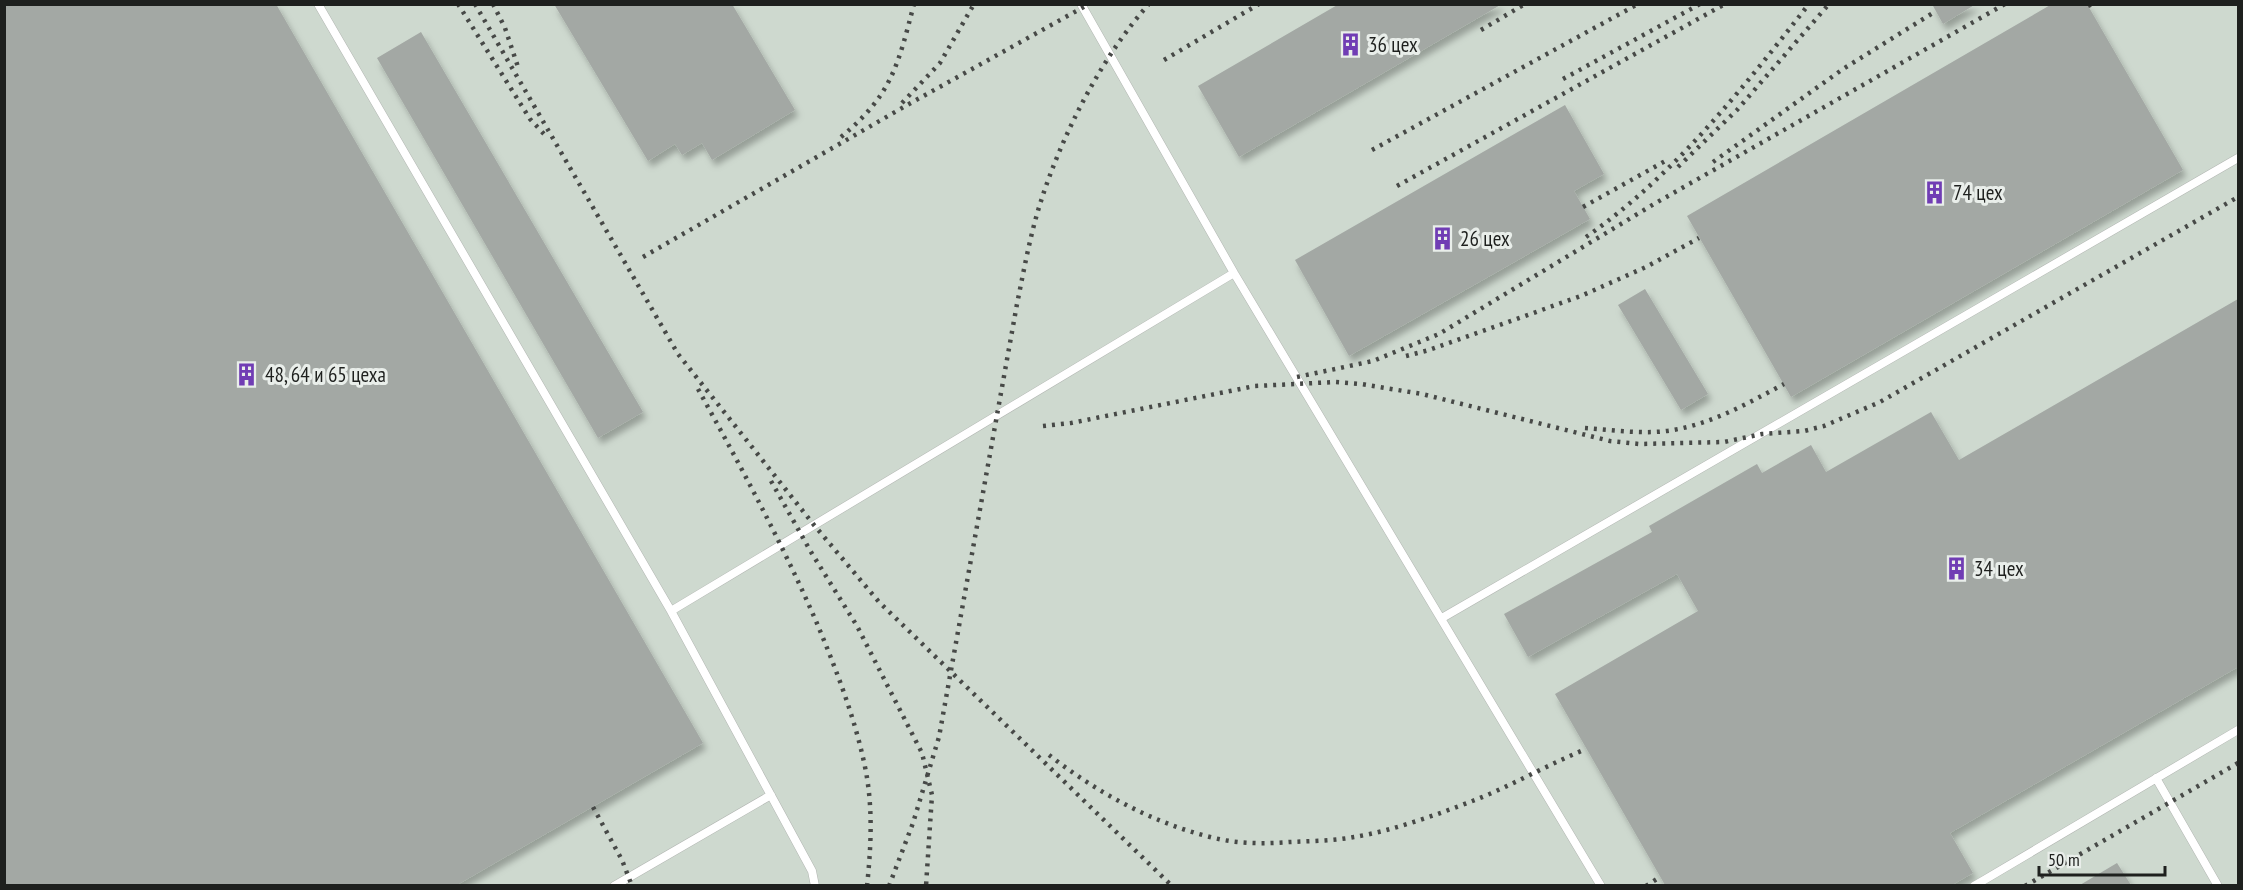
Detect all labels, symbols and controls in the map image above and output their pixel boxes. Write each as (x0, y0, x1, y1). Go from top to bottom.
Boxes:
place label: 36 цех (1368, 31, 1418, 58)
building icon: 36 цех (1337, 32, 1363, 58)
place label: 74 цех (1953, 179, 2003, 206)
building icon: 74 цех (1922, 180, 1948, 206)
place label: 26 цех (1460, 225, 1510, 252)
building icon: 26 цех (1429, 226, 1455, 252)
place label: 48, 64 и 65 цеха (265, 361, 386, 388)
building icon: 48, 64 и 65 цеха (234, 362, 260, 388)
place label: 34 цех (1974, 555, 2024, 582)
building icon: 34 цех (1943, 556, 1969, 582)
scale bar (2039, 839, 2165, 877)
text: 50 m (2048, 848, 2080, 871)

